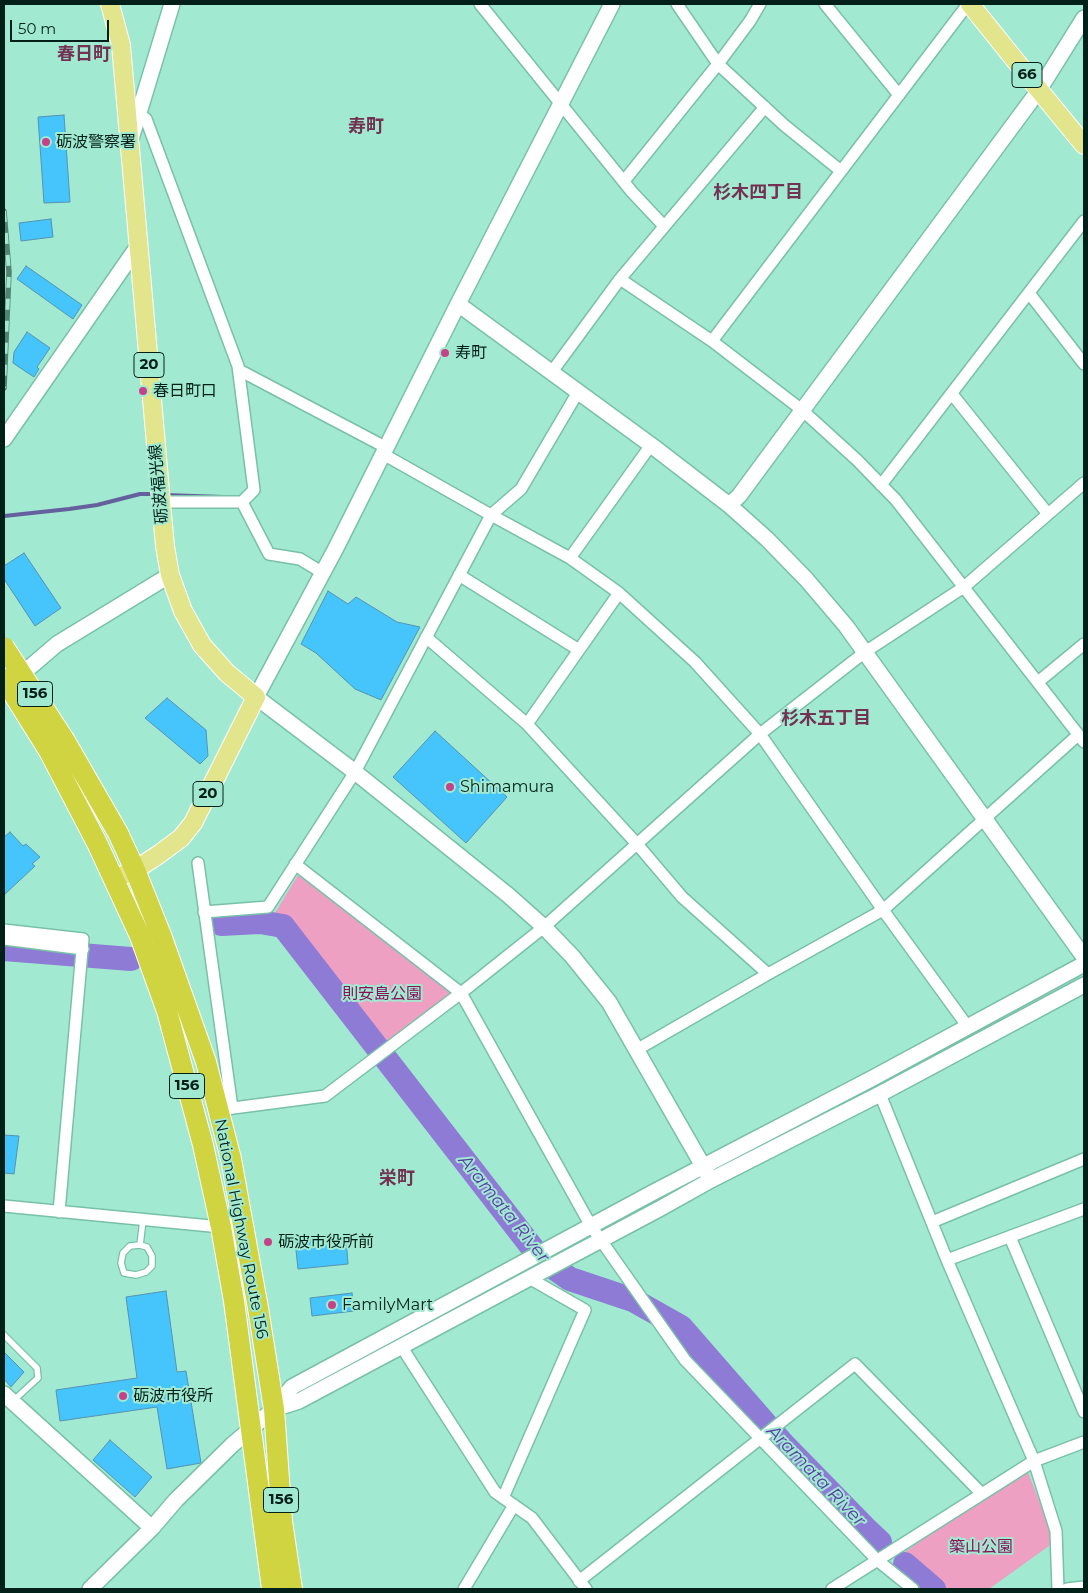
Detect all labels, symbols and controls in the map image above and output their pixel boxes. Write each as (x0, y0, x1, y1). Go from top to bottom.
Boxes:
scale bar (12, 10, 111, 42)
text: 50 m (18, 19, 56, 38)
district label: 春日町 (57, 44, 111, 66)
road number: 66 (1012, 62, 1042, 88)
district label: 寿町 (348, 116, 384, 138)
place label: 砺波警察署 (56, 132, 136, 152)
marker: 砺波警察署 (40, 136, 52, 148)
district label: 杉木四丁目 (713, 182, 803, 204)
place label: 寿町 (455, 343, 487, 363)
marker: 寿町 (439, 347, 451, 359)
road number: 20 (134, 352, 164, 378)
place label: 春日町口 (153, 381, 217, 401)
marker: 春日町口 (137, 385, 149, 397)
street label: 砺波福光線 (146, 443, 172, 525)
road number: 156 (18, 682, 52, 706)
district label: 杉木五丁目 (781, 708, 871, 730)
place label: Shimamura (460, 777, 554, 797)
marker: Shimamura (444, 781, 456, 793)
road number: 20 (193, 782, 223, 806)
park label: 則安島公園 (342, 984, 422, 1004)
road number: 156 (170, 1074, 204, 1098)
street label: National Highway Route 156 (210, 1117, 272, 1341)
water label: Aramata River (454, 1151, 554, 1267)
district label: 栄町 (379, 1168, 415, 1190)
place label: 砺波市役所前 (278, 1232, 374, 1252)
marker: 砺波市役所前 (262, 1236, 274, 1248)
place label: FamilyMart (342, 1295, 433, 1315)
marker: FamilyMart (326, 1299, 338, 1311)
place label: 砺波市役所 (133, 1386, 213, 1406)
marker: 砺波市役所 (117, 1390, 129, 1402)
water label: Aramata River (762, 1421, 870, 1531)
road number: 156 (264, 1488, 298, 1512)
park label: 築山公園 (949, 1537, 1013, 1557)

